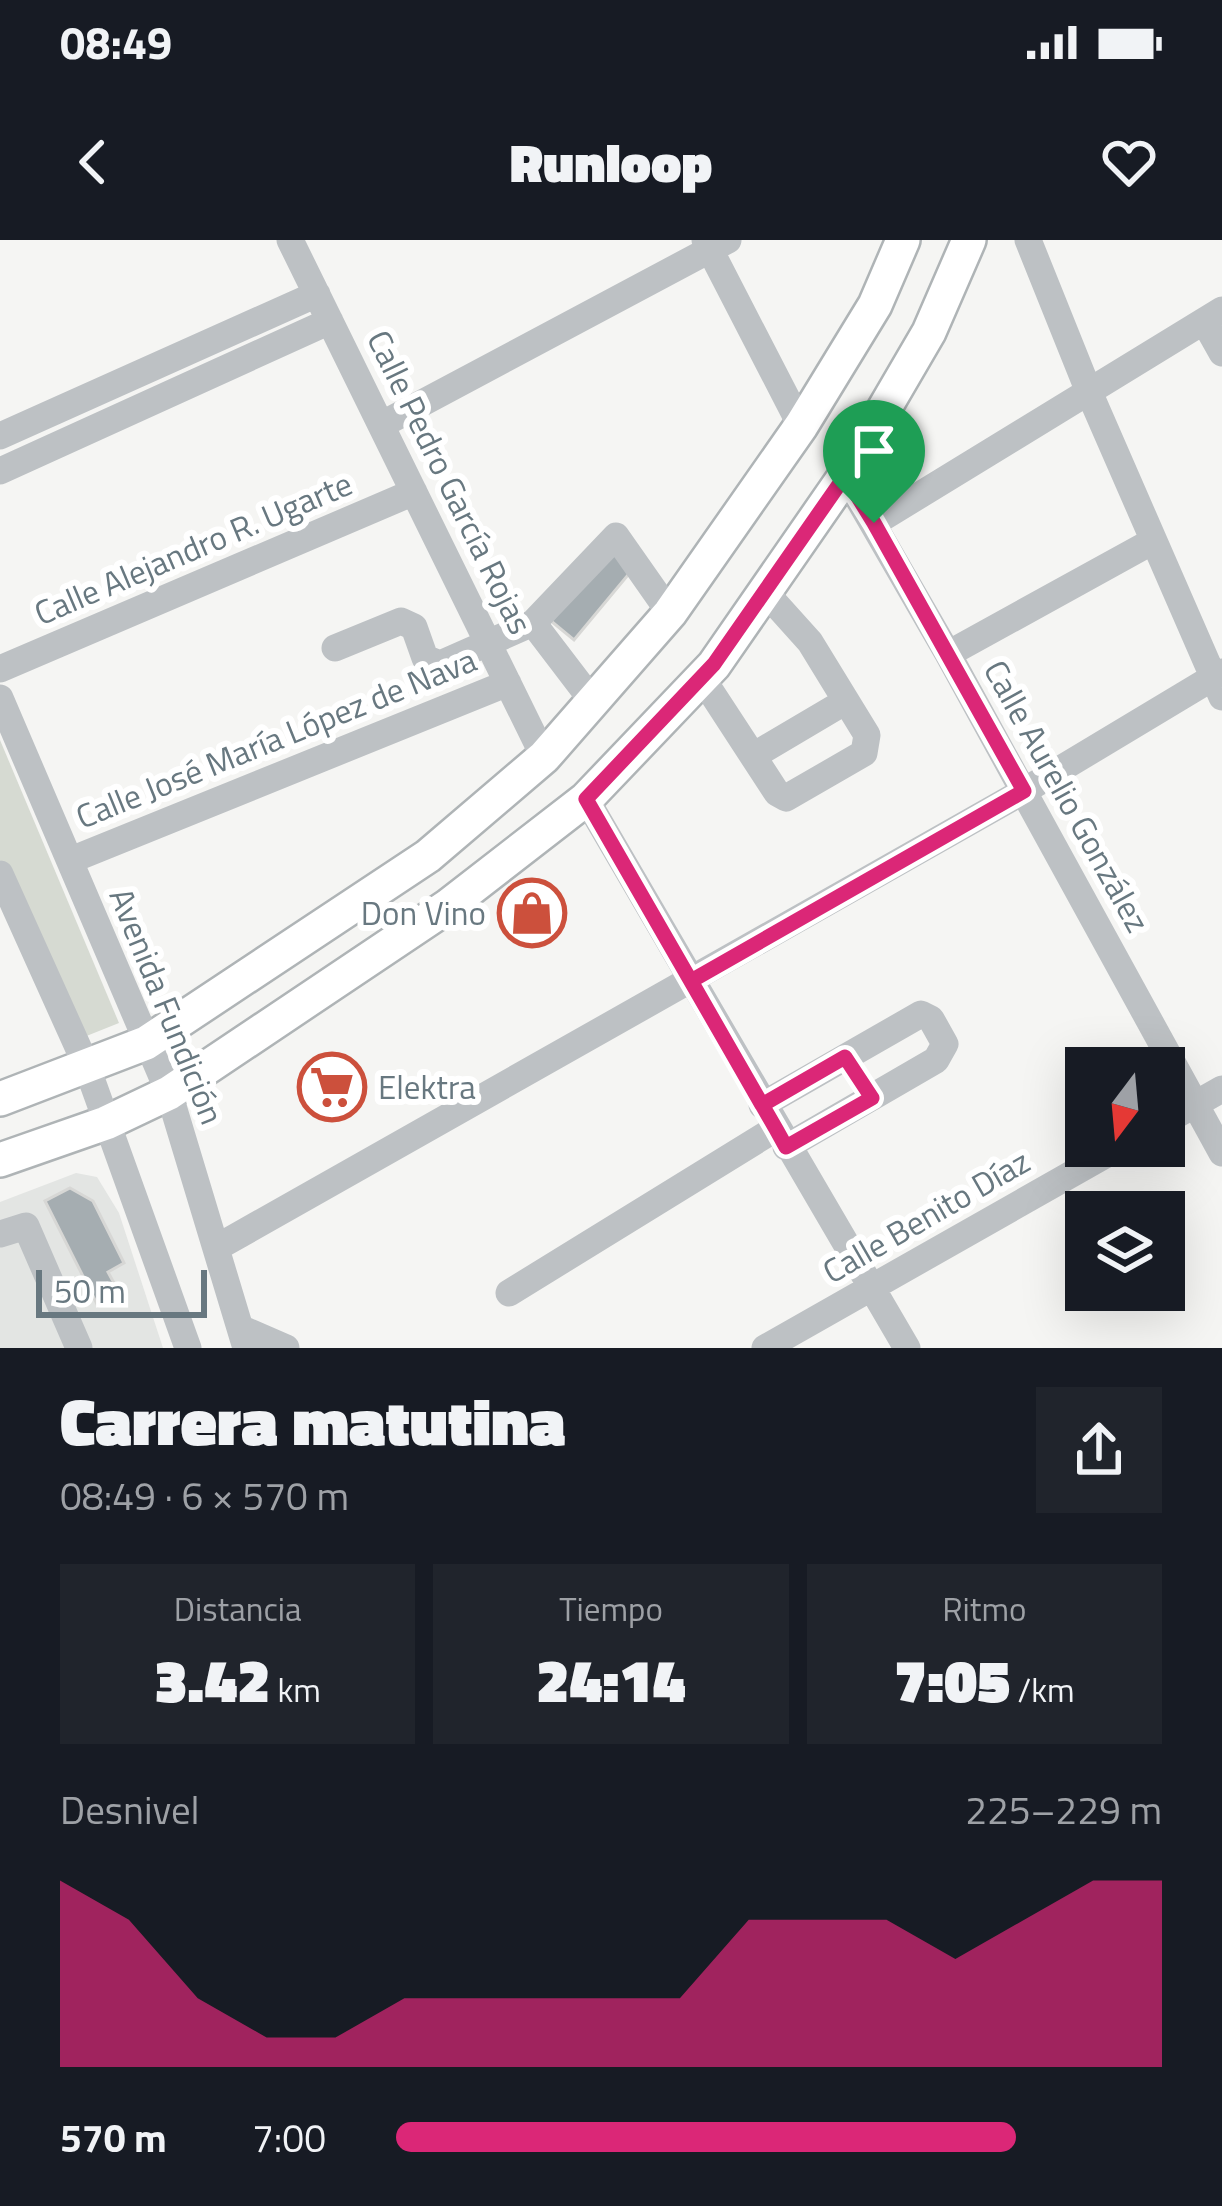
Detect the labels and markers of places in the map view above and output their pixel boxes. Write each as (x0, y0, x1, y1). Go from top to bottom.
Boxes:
pin (823, 400, 925, 523)
shop icon: Don Vino (497, 878, 567, 948)
place label: Don Vino (361, 888, 486, 938)
supermarket icon: Elektra (297, 1052, 367, 1122)
place label: Elektra (378, 1062, 476, 1112)

